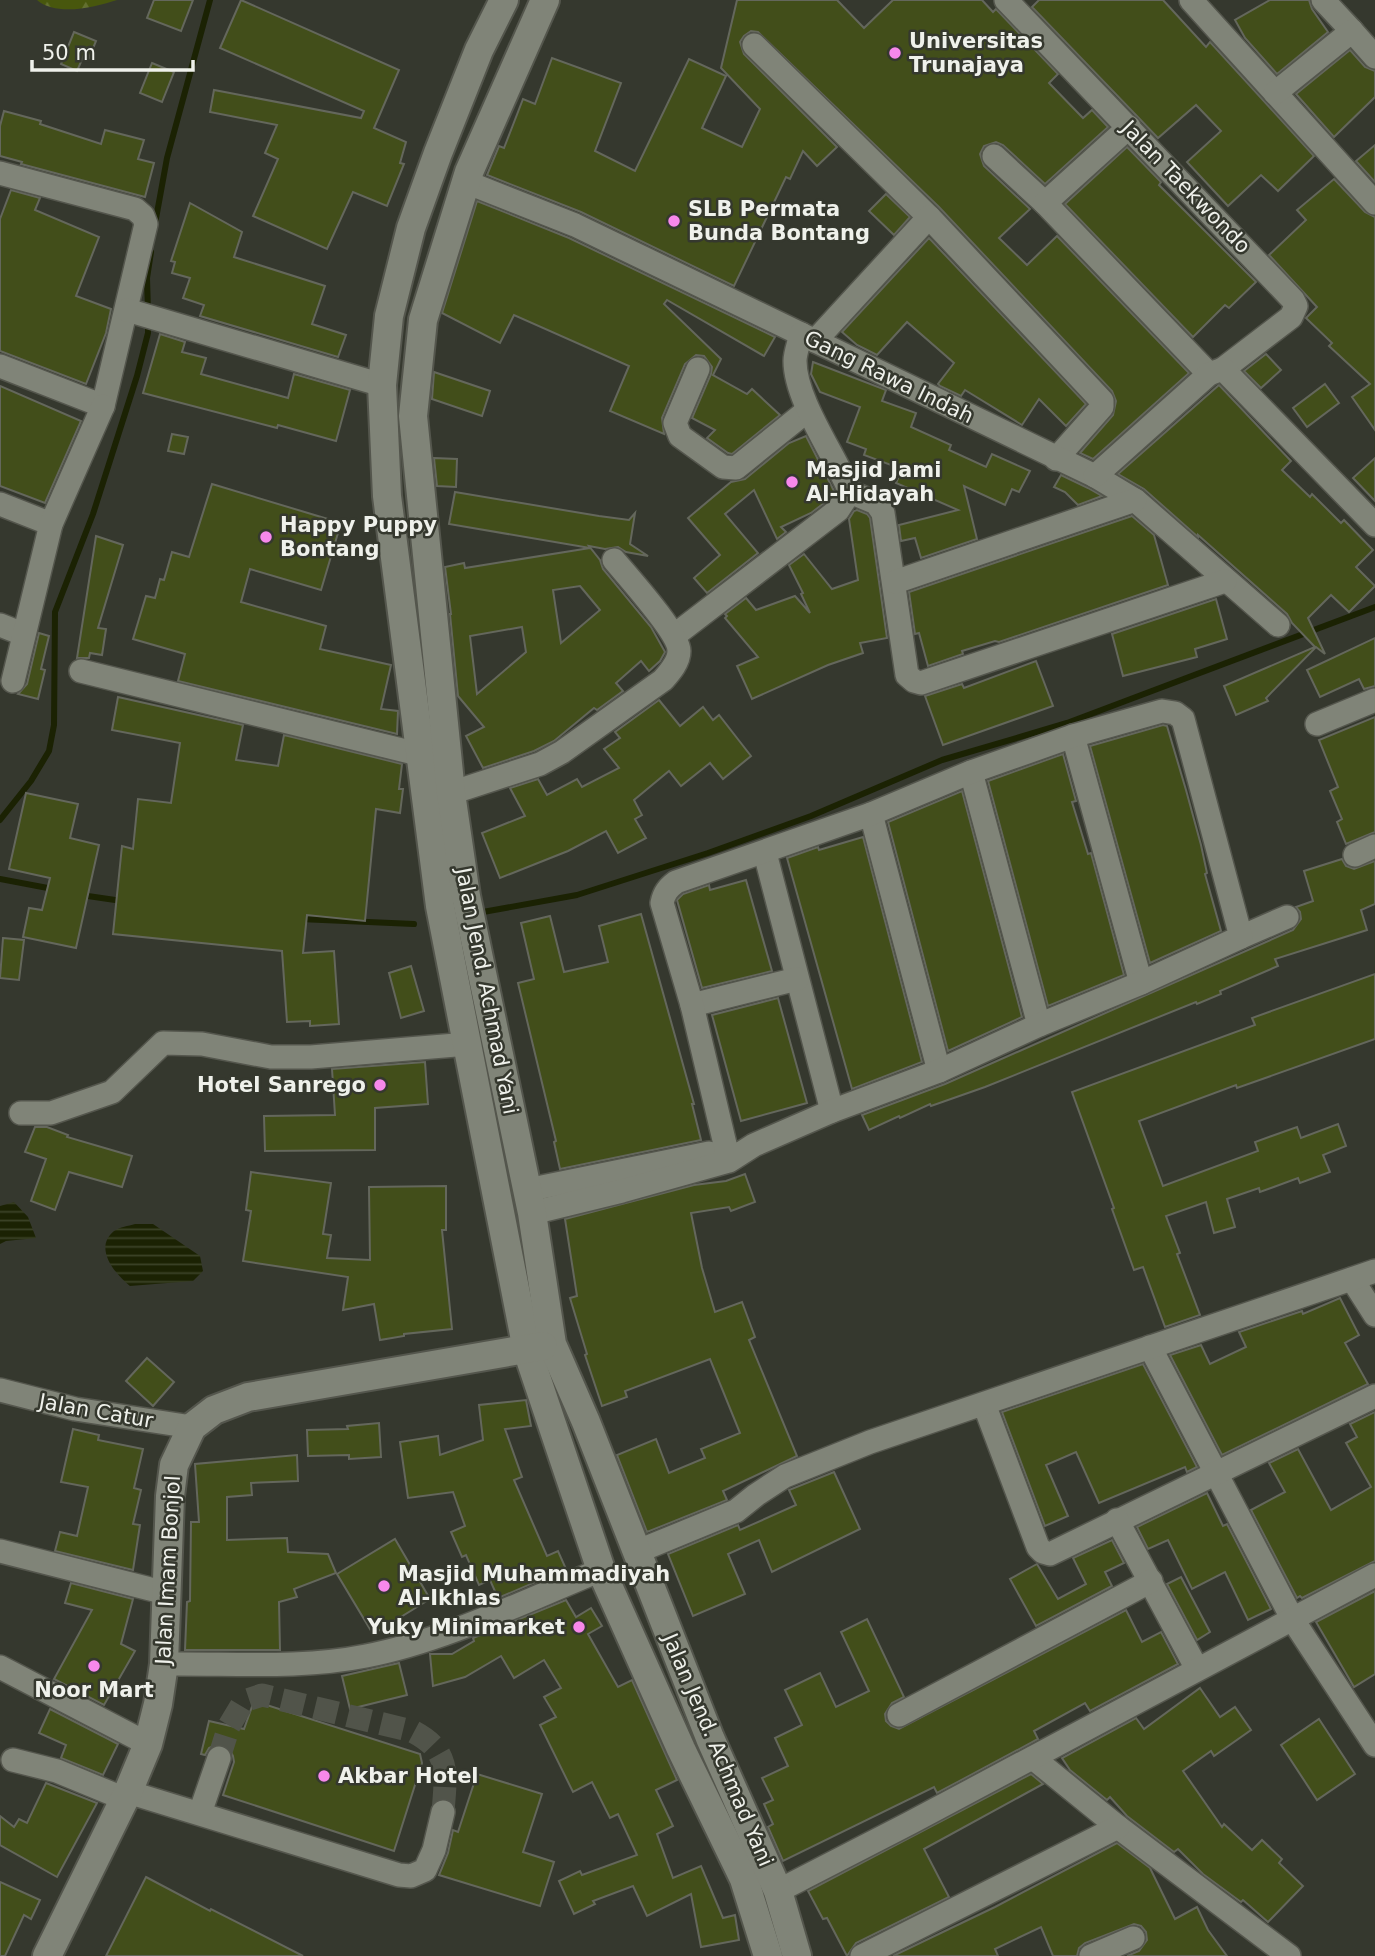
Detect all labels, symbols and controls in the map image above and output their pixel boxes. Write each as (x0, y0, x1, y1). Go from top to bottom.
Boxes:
scale bar (32, 28, 192, 72)
place label: Universitas Trunajaya (909, 29, 1043, 77)
text: 50 m (42, 41, 96, 65)
marker: Universitas Trunajaya (887, 45, 903, 61)
street label: Jalan Taekwondo (1115, 114, 1255, 258)
place label: SLB Permata Bunda Bontang (688, 197, 870, 245)
marker: SLB Permata Bunda Bontang (666, 213, 682, 229)
street label: Gang Rawa Indah (801, 326, 977, 428)
place label: Masjid Jami Al-Hidayah (806, 458, 941, 506)
marker: Masjid Jami Al-Hidayah (784, 474, 800, 490)
place label: Happy Puppy Bontang (280, 513, 437, 561)
marker: Happy Puppy Bontang (258, 529, 274, 545)
street label: Jalan Jend. Achmad Yani (451, 864, 523, 1116)
place label: Hotel Sanrego (197, 1073, 366, 1097)
marker: Hotel Sanrego (372, 1077, 388, 1093)
street label: Jalan Catur (35, 1389, 155, 1433)
street label: Jalan Imam Bonjol (151, 1475, 185, 1667)
place label: Masjid Muhammadiyah Al-Ikhlas (398, 1562, 670, 1610)
marker: Masjid Muhammadiyah Al-Ikhlas (376, 1578, 392, 1594)
place label: Yuky Minimarket (366, 1615, 565, 1639)
marker: Yuky Minimarket (571, 1619, 587, 1635)
street label: Jalan Jend. Achmad Yani (657, 1628, 778, 1870)
marker: Noor Mart (86, 1658, 102, 1674)
place label: Noor Mart (34, 1678, 154, 1702)
place label: Akbar Hotel (338, 1764, 479, 1788)
marker: Akbar Hotel (316, 1768, 332, 1784)

